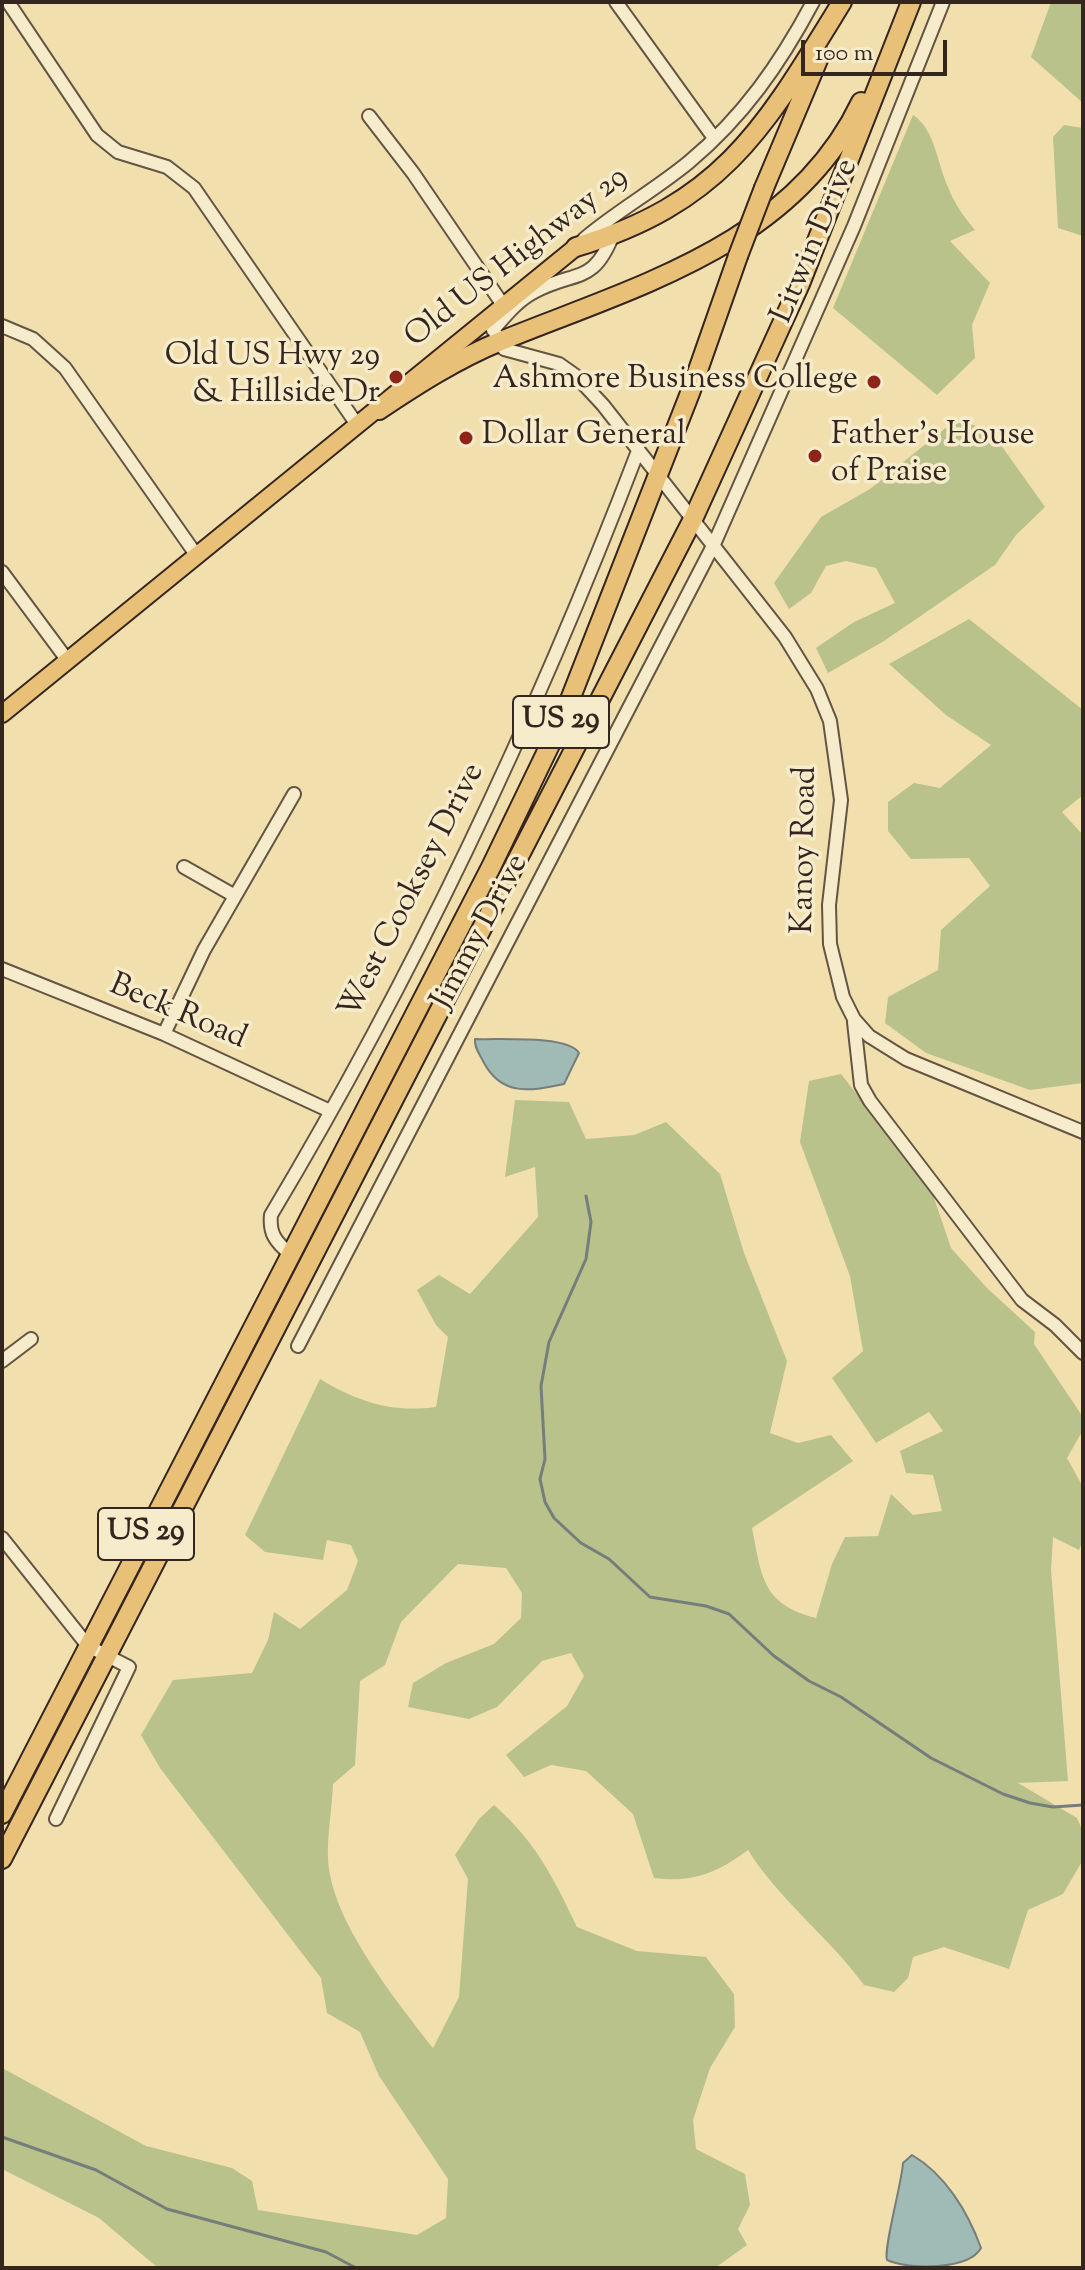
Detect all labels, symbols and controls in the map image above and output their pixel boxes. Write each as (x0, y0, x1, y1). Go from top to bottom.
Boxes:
scale bar (805, 24, 951, 74)
text: 100 m (815, 37, 873, 71)
street label: Litwin Drive (765, 154, 869, 330)
street label: Old US Highway 29 (399, 160, 637, 358)
place label: Old US Hwy 29 & Hillside Dr (165, 340, 380, 415)
place label: Ashmore Business College (492, 363, 858, 401)
marker: Old US Hwy 29 & Hillside Dr (387, 368, 405, 386)
marker: Ashmore Business College (865, 373, 883, 391)
place label: Dollar General (482, 419, 686, 457)
place label: Father's House of Praise (831, 419, 1035, 494)
marker: Dollar General (457, 429, 475, 447)
marker: Father's House of Praise (806, 447, 824, 465)
road number: US 29 (513, 696, 609, 748)
street label: West Cooksey Drive (333, 758, 495, 1026)
street label: Kanoy Road (786, 766, 828, 934)
street label: Jimmy Drive (425, 849, 539, 1017)
street label: Beck Road (103, 968, 251, 1060)
road number: US 29 (98, 1508, 194, 1560)

